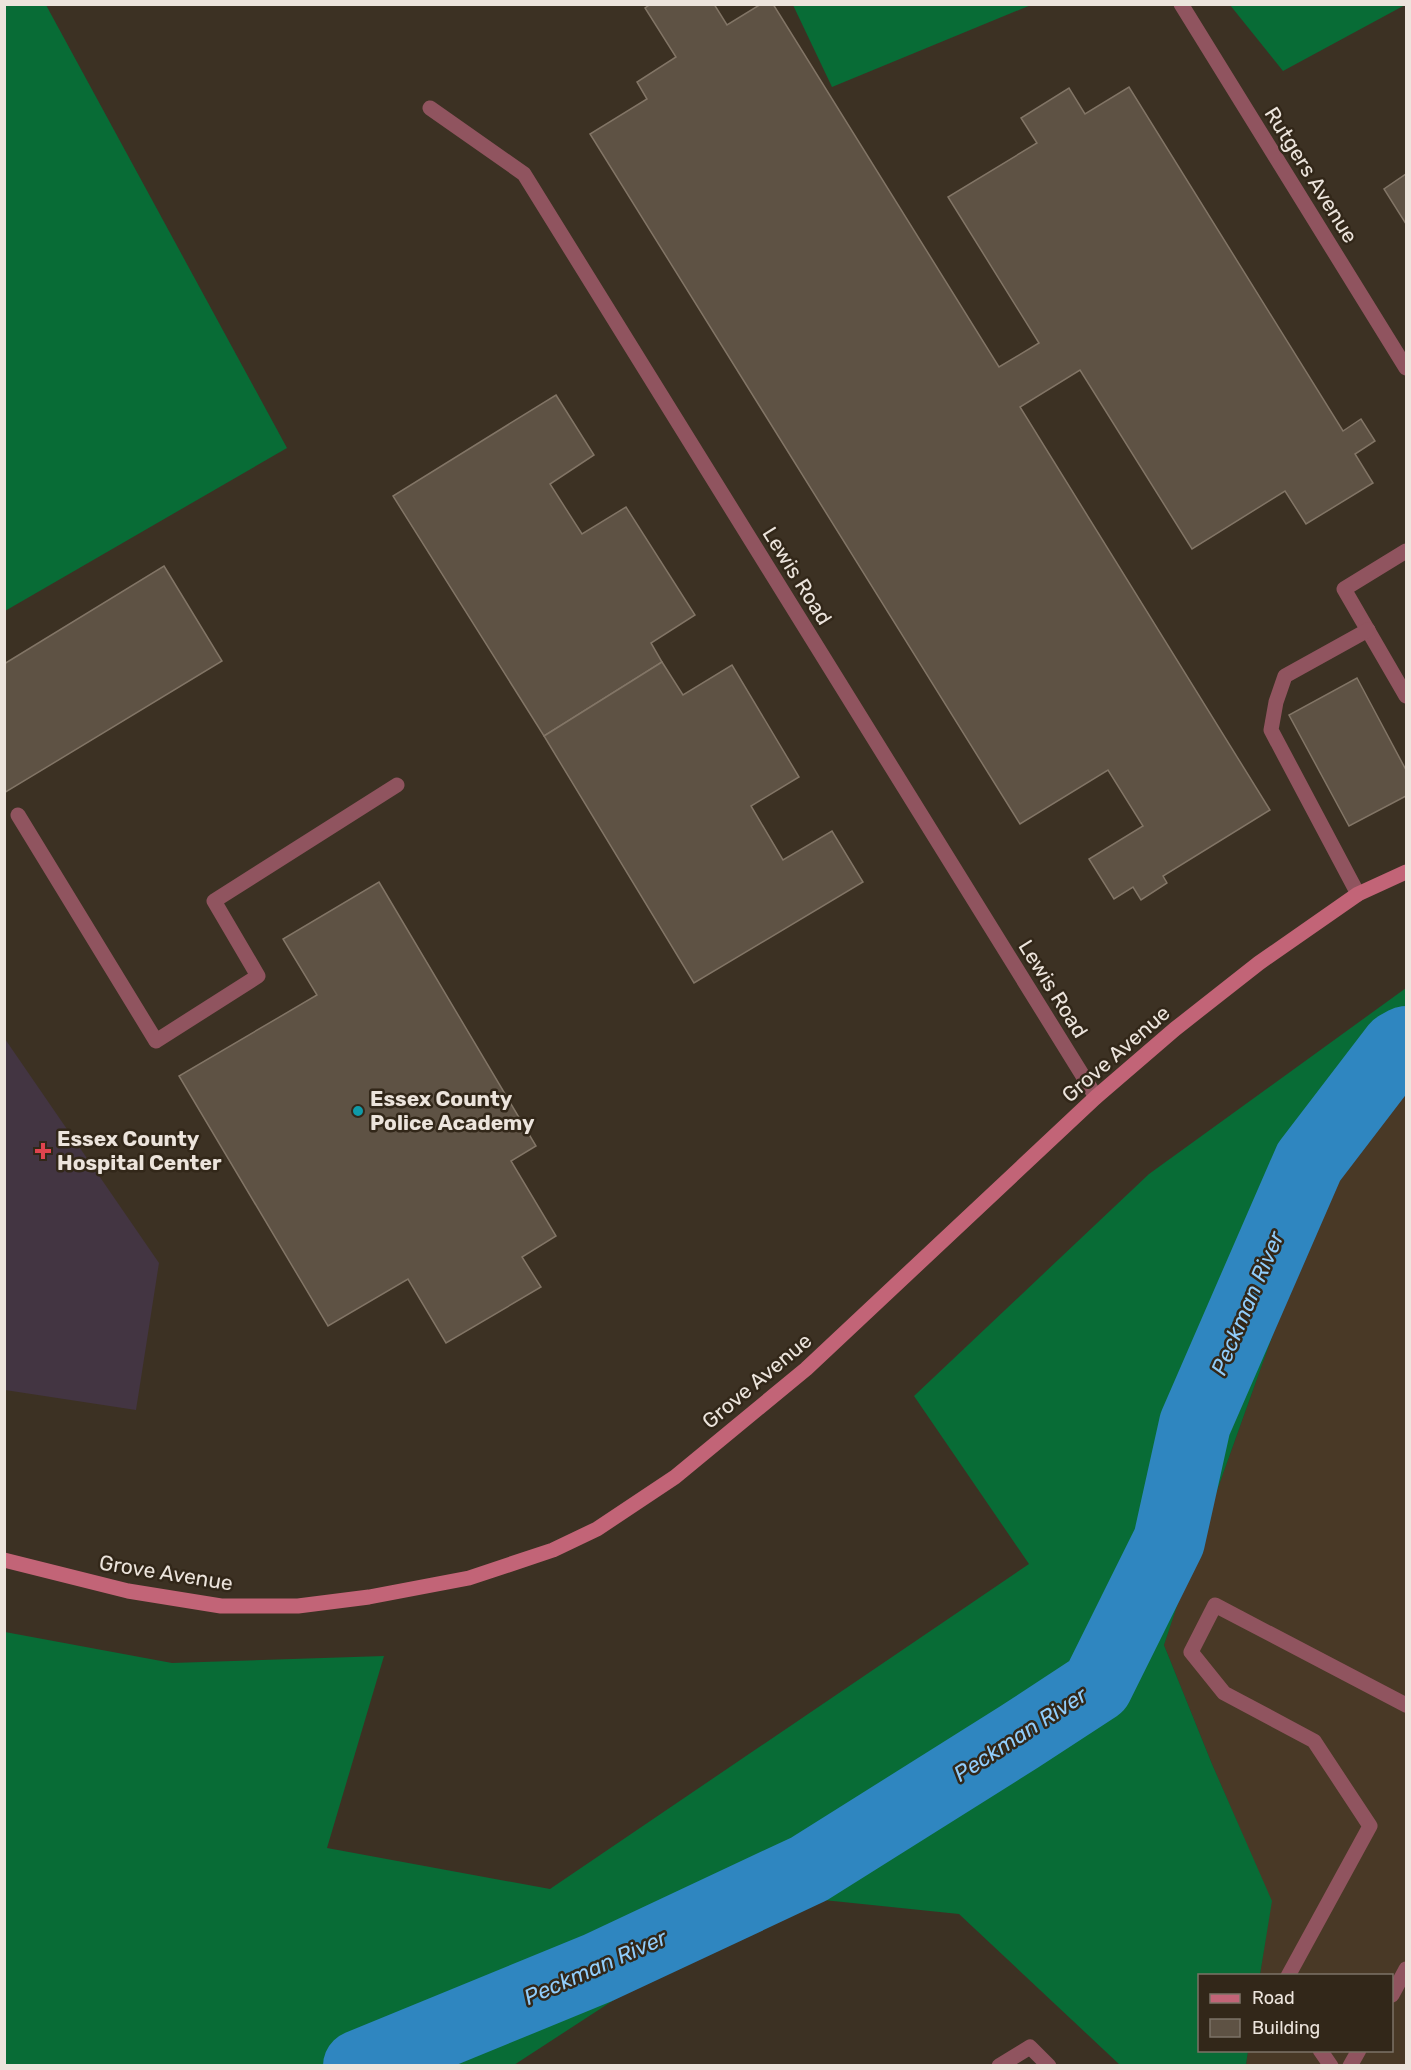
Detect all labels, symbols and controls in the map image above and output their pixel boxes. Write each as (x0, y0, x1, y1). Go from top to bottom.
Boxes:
street label: Rutgers Avenue (1260, 102, 1363, 247)
street label: Lewis Road (758, 522, 837, 629)
street label: Lewis Road (1014, 935, 1093, 1042)
street label: Grove Avenue (1057, 1000, 1175, 1107)
place label: Essex County Police Academy (370, 1086, 535, 1135)
marker: Essex County Police Academy (351, 1104, 365, 1118)
place label: Essex County Hospital Center (57, 1126, 222, 1175)
marker: Essex County Hospital Center (34, 1142, 52, 1160)
water label: Peckman River (1205, 1226, 1290, 1379)
street label: Grove Avenue (697, 1328, 816, 1434)
street label: Grove Avenue (98, 1550, 235, 1595)
water label: Peckman River (949, 1680, 1093, 1788)
water label: Peckman River (520, 1923, 672, 2011)
legend (1198, 1974, 1393, 2052)
text: Road (1252, 1987, 1295, 2009)
text: Building (1252, 2017, 1320, 2039)

